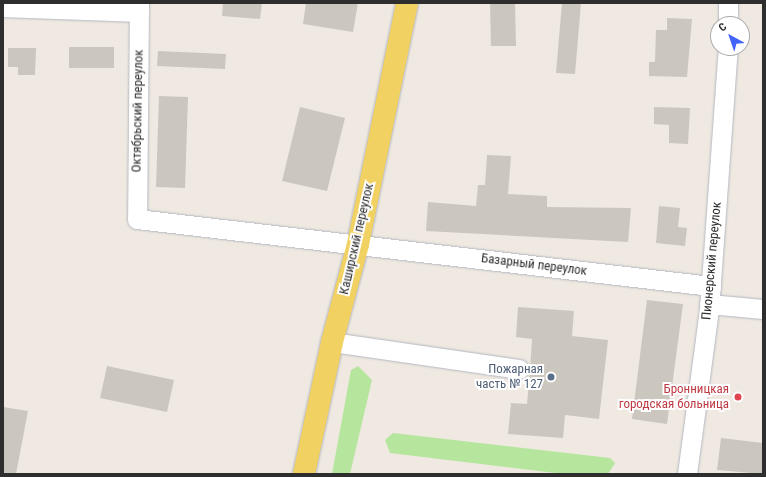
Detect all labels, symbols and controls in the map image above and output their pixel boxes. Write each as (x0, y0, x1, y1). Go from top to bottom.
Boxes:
north arrow (710, 16, 750, 56)
text: С (716, 20, 729, 34)
street label: Октябрьский переулок (129, 49, 147, 173)
street label: Каширский переулок (337, 182, 377, 296)
street label: Пионерский переулок (699, 201, 725, 321)
street label: Базарный переулок (480, 251, 588, 279)
place label: Пожарная часть № 127 (476, 362, 543, 393)
marker: Пожарная часть № 127 (546, 372, 556, 382)
place label: Бронницкая городская больница (619, 382, 729, 413)
marker: Бронницкая городская больница (732, 391, 744, 403)

